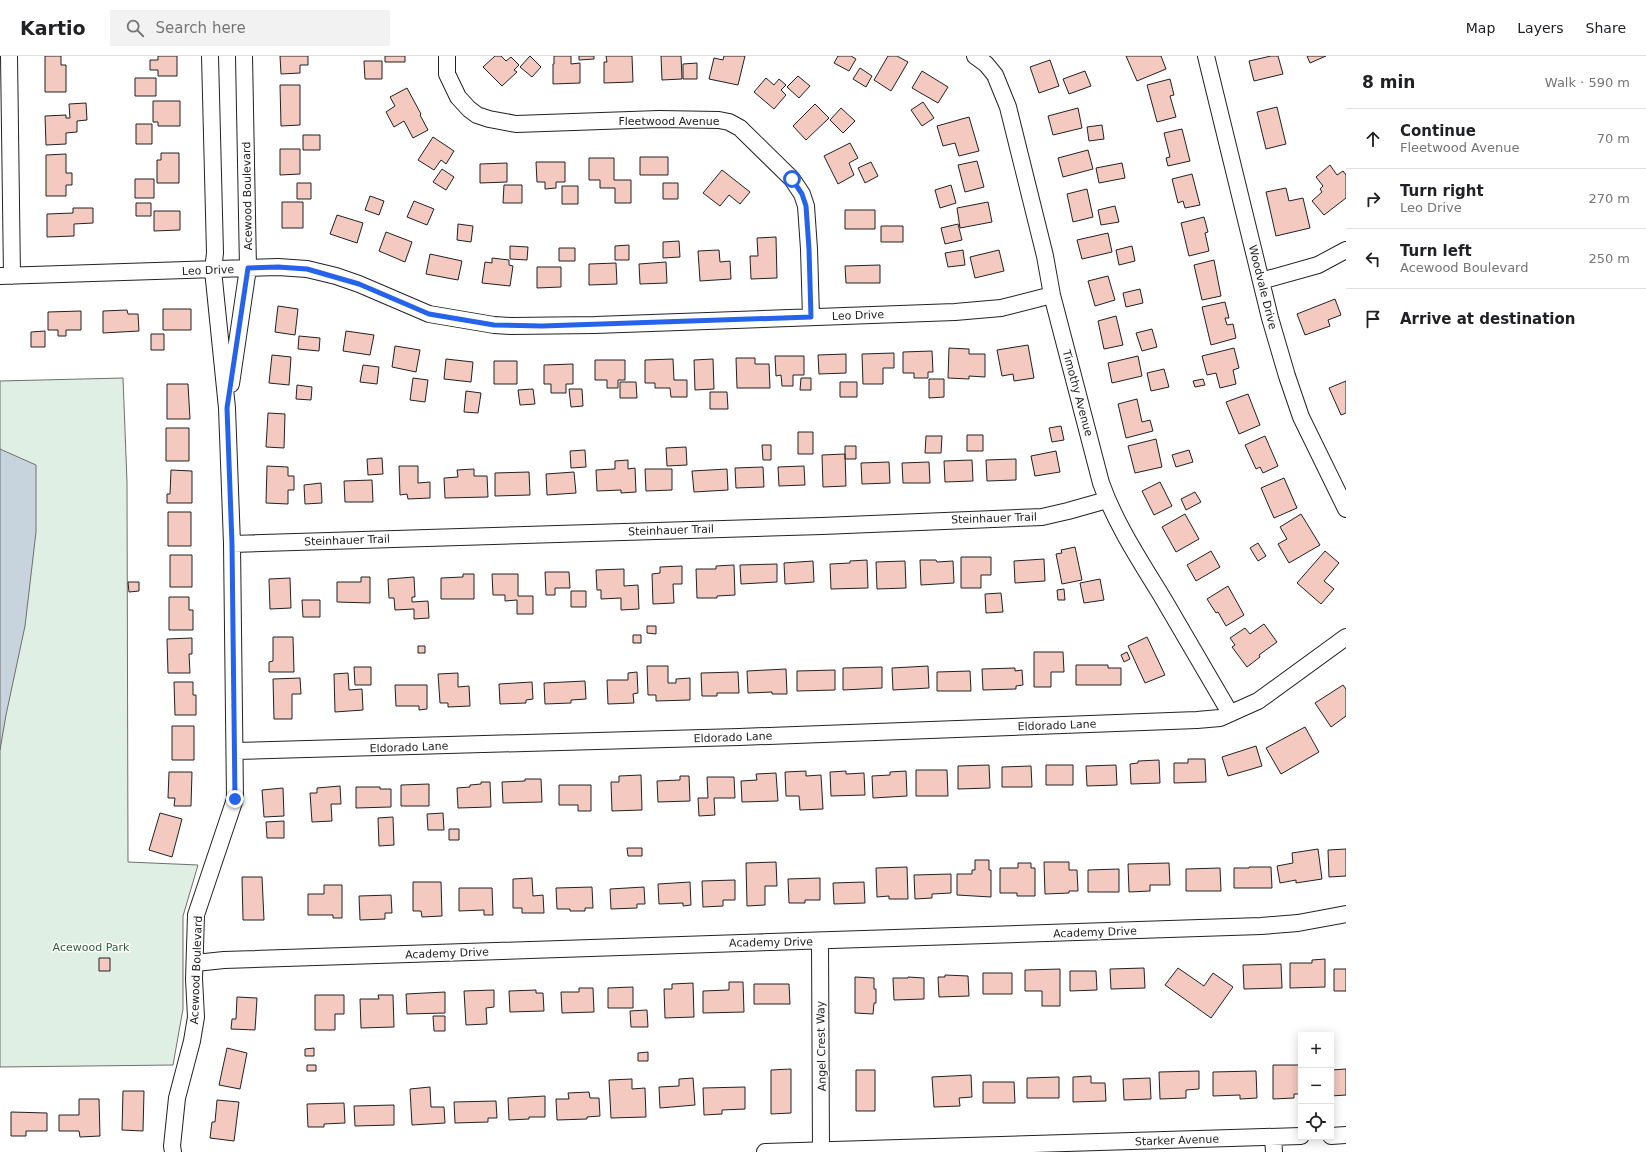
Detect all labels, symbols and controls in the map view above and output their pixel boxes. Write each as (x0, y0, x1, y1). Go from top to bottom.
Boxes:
search box (110, 10, 390, 46)
text: Kartio (20, 17, 86, 39)
icon: search (124, 17, 146, 39)
text: Search here (156, 19, 246, 37)
text: Map (1466, 20, 1495, 36)
text: Layers (1517, 20, 1564, 36)
text: Share (1586, 20, 1626, 36)
text: 8 min (1362, 72, 1415, 92)
text: Walk · 590 m (1545, 75, 1630, 90)
street label: Fleetwood Avenue (618, 115, 720, 128)
text: Continue (1400, 122, 1476, 140)
icon: ahead (1362, 128, 1384, 150)
text: 70 m (1597, 131, 1630, 146)
text: Fleetwood Avenue (1400, 140, 1519, 155)
street label: Acewood Boulevard (240, 142, 255, 250)
route start (783, 170, 801, 188)
text: Turn right (1400, 182, 1484, 200)
icon: right (1362, 188, 1384, 210)
text: 270 m (1588, 191, 1630, 206)
text: Leo Drive (1400, 200, 1462, 215)
text: Turn left (1400, 242, 1472, 260)
street label: Woodvale Drive (1246, 244, 1279, 331)
icon: left (1362, 248, 1384, 270)
text: 250 m (1588, 251, 1630, 266)
text: Acewood Boulevard (1400, 260, 1528, 275)
street label: Leo Drive (182, 263, 235, 278)
street label: Leo Drive (832, 308, 885, 323)
icon: arrive (1362, 308, 1384, 330)
text: Arrive at destination (1400, 310, 1575, 328)
street label: Timothy Avenue (1059, 347, 1095, 438)
street label: Steinhauer Trail (951, 511, 1037, 526)
street label: Steinhauer Trail (628, 523, 714, 538)
street label: Steinhauer Trail (304, 533, 390, 548)
street label: Eldorado Lane (1017, 718, 1097, 733)
street label: Eldorado Lane (693, 730, 773, 745)
street label: Eldorado Lane (369, 740, 449, 755)
route end (226, 790, 244, 808)
street label: Acewood Boulevard (188, 915, 205, 1025)
street label: Academy Drive (1053, 925, 1137, 940)
street label: Academy Drive (729, 935, 813, 950)
park label: Acewood Park (53, 941, 130, 954)
street label: Academy Drive (405, 946, 489, 961)
street label: Angel Crest Way (814, 1000, 829, 1091)
map controls (1298, 1032, 1334, 1140)
button: + (1298, 1032, 1334, 1068)
button: − (1298, 1068, 1334, 1104)
button: locate (1298, 1104, 1334, 1140)
street label: Starker Avenue (1135, 1133, 1220, 1148)

